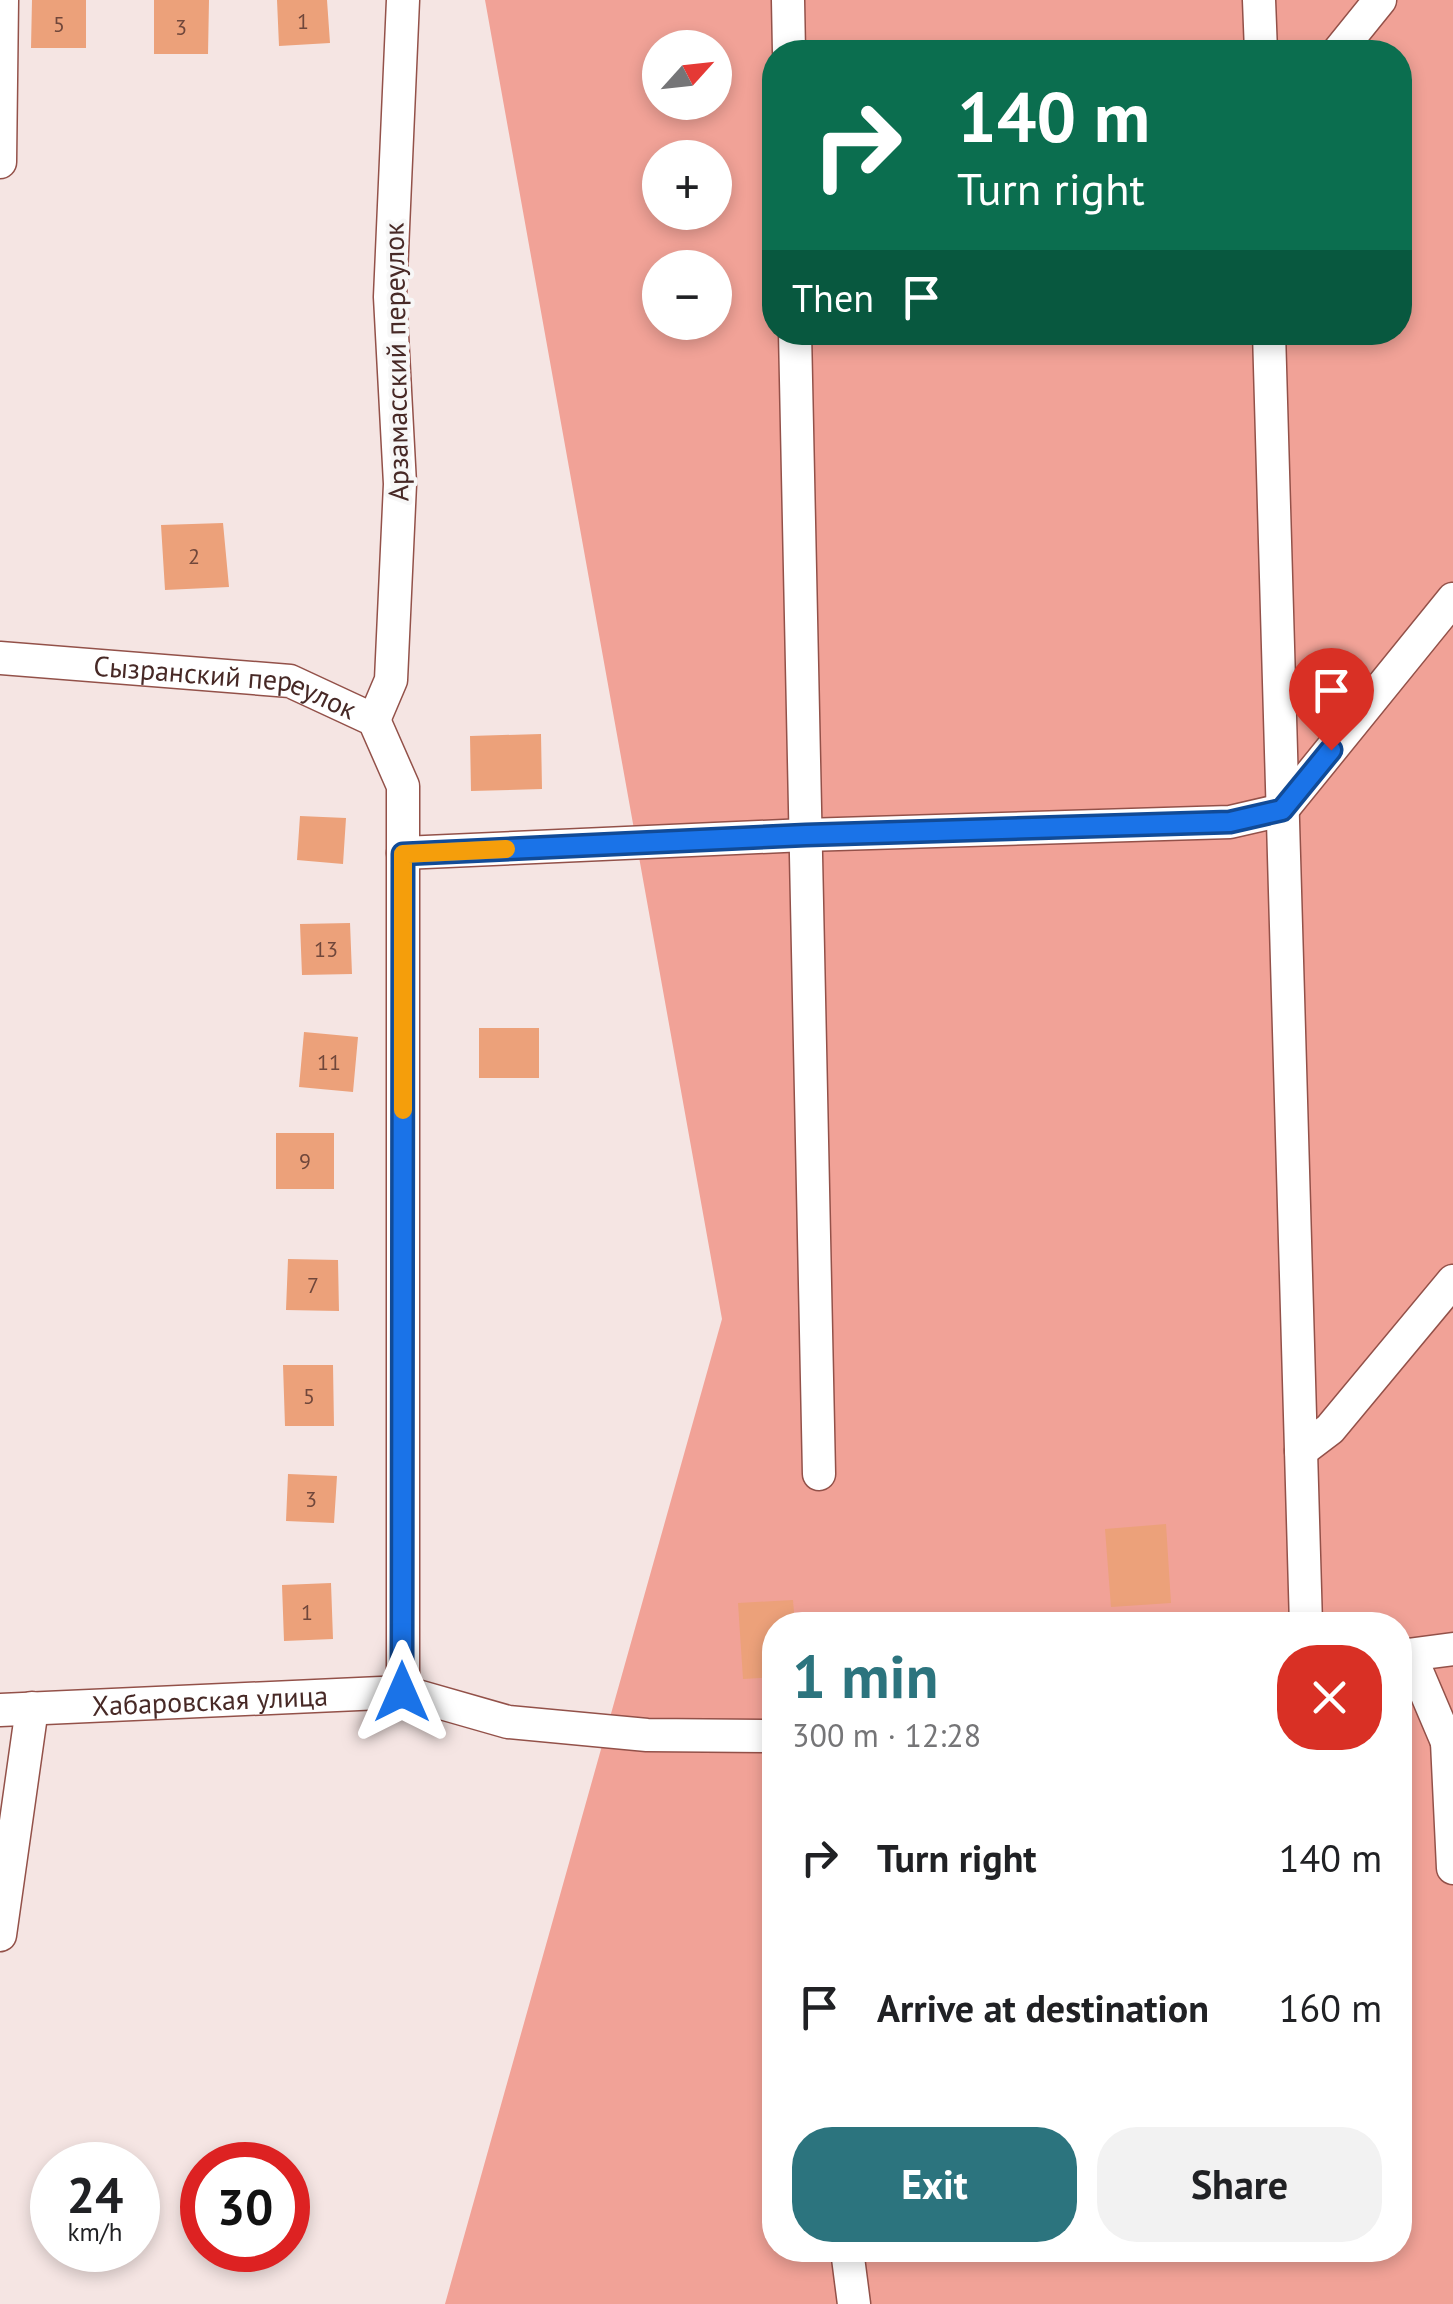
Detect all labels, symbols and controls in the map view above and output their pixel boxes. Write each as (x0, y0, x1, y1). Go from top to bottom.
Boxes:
house number: 1 (297, 7, 309, 35)
house number: 5 (53, 10, 65, 38)
house number: 3 (175, 13, 187, 41)
north arrow (642, 30, 732, 120)
map controls (642, 30, 732, 340)
text: 140 m (957, 71, 1150, 161)
icon: right (792, 80, 922, 210)
button: + (642, 140, 732, 230)
text: Turn right (957, 159, 1145, 217)
street label: Арзамасский переулок (375, 222, 416, 502)
button: − (642, 250, 732, 340)
icon: arrive (894, 270, 949, 325)
text: Then (792, 273, 874, 322)
house number: 2 (188, 542, 200, 570)
street label: Сызранский переулок (92, 646, 363, 728)
pin (1289, 648, 1374, 751)
icon: arrive (1304, 663, 1359, 718)
house number: 13 (314, 935, 338, 963)
house number: 11 (317, 1048, 341, 1076)
house number: 9 (299, 1147, 311, 1175)
house number: 7 (307, 1271, 319, 1299)
house number: 5 (303, 1382, 315, 1410)
house number: 3 (305, 1485, 317, 1513)
house number: 1 (301, 1598, 313, 1626)
text: 1 min (792, 1637, 938, 1715)
position arrow (350, 1640, 454, 1744)
button: close (1277, 1645, 1382, 1750)
street label: Хабаровская улица (91, 1676, 329, 1724)
text: 300 m · 12:28 (792, 1714, 981, 1756)
icon: right (792, 1830, 847, 1885)
text: Turn right (877, 1833, 1037, 1882)
text: 140 m (1279, 1833, 1382, 1882)
icon: arrive (792, 1980, 847, 2035)
text: Arrive at destination (877, 1983, 1209, 2032)
text: 160 m (1279, 1983, 1382, 2032)
button: Exit (792, 2127, 1077, 2242)
button: Share (1097, 2127, 1382, 2242)
speed limit sign: 30 (180, 2142, 310, 2272)
text: 24 (67, 2162, 123, 2227)
text: km/h (68, 2216, 122, 2248)

